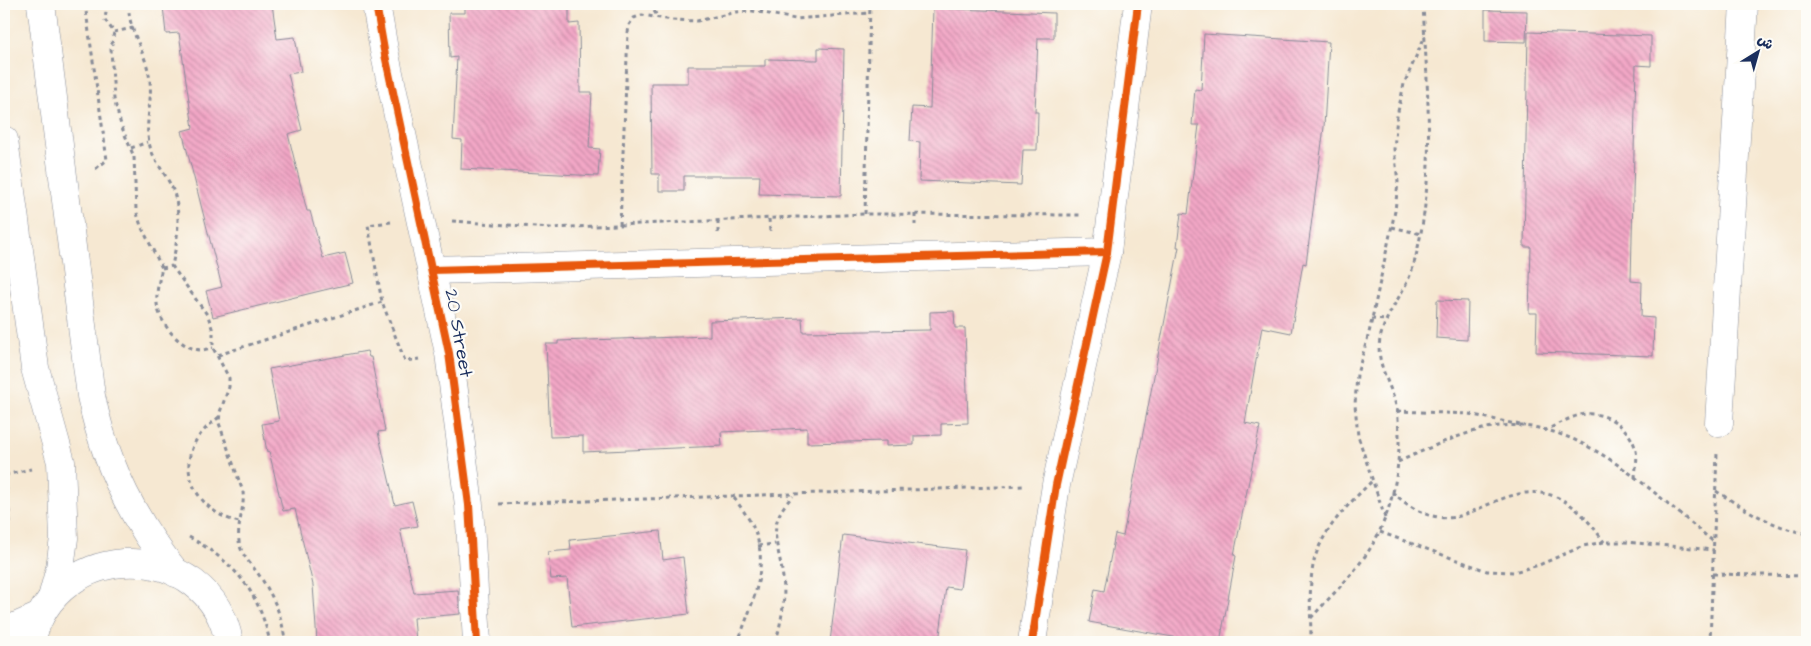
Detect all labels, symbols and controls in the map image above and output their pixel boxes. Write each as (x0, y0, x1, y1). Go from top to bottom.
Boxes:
north arrow (1734, 28, 1784, 78)
text: ش (1753, 30, 1777, 55)
street label: 20 Street (437, 287, 480, 380)

